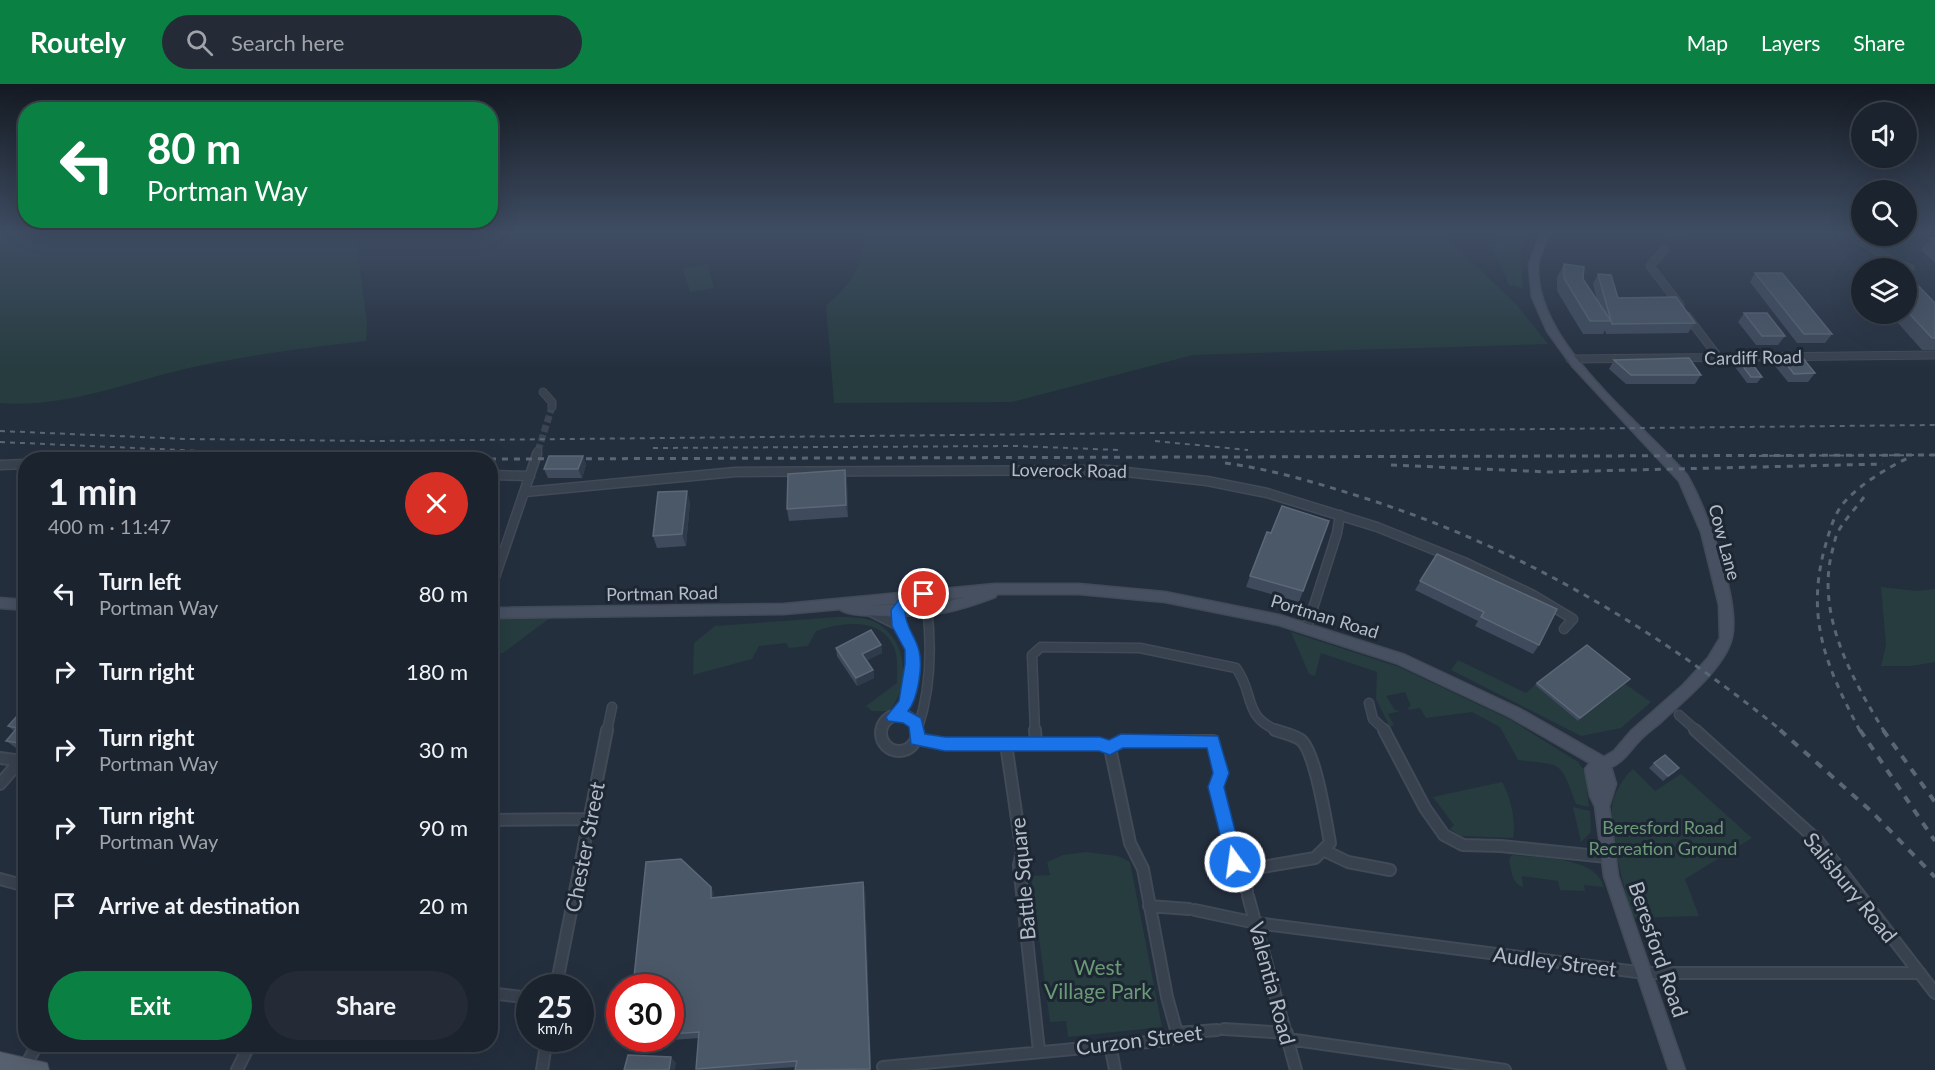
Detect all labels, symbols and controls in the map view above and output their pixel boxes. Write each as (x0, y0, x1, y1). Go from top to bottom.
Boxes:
search box (162, 15, 582, 69)
text: Routely (30, 25, 126, 59)
icon: search (183, 26, 216, 59)
text: Search here (231, 29, 344, 56)
text: Map (1687, 30, 1728, 55)
text: Layers (1761, 30, 1820, 55)
text: Share (1853, 30, 1905, 55)
map controls (1851, 102, 1917, 324)
button: sound (1851, 102, 1917, 168)
text: 80 m (147, 123, 241, 173)
icon: left (48, 126, 126, 204)
text: Portman Way (147, 174, 308, 207)
button: search (1851, 180, 1917, 246)
button: layers (1851, 258, 1917, 324)
street label: Cardiff Road (1704, 345, 1802, 369)
street label: Loverock Road (1011, 458, 1127, 482)
text: 1 min (48, 469, 137, 513)
button: close (405, 472, 468, 535)
street label: Cow Lane (1704, 501, 1746, 583)
text: 400 m · 11:47 (48, 514, 171, 538)
text: Turn left (99, 568, 181, 595)
pin (898, 568, 949, 619)
icon: left (48, 577, 81, 610)
icon: arrive (907, 577, 940, 610)
text: 80 m (419, 580, 468, 607)
street label: Portman Road (606, 581, 718, 605)
street label: Portman Road (1268, 589, 1382, 643)
text: Portman Way (99, 595, 218, 619)
icon: right (48, 655, 81, 688)
text: Turn right (99, 658, 194, 685)
text: 180 m (406, 658, 468, 685)
text: Turn right (99, 724, 194, 751)
icon: right (48, 733, 81, 766)
text: 30 m (419, 736, 468, 763)
text: Portman Way (99, 751, 218, 775)
street label: Chester Street (559, 779, 609, 914)
text: Turn right (99, 802, 194, 829)
icon: right (48, 811, 81, 844)
text: 90 m (419, 814, 468, 841)
park label: Beresford Road Recreation Ground (1589, 816, 1737, 859)
street label: Battle Square (1004, 817, 1040, 941)
street label: Salisbury Road (1799, 827, 1903, 947)
text: Portman Way (99, 829, 218, 853)
position arrow (1203, 830, 1267, 894)
street label: Beresford Road (1624, 878, 1694, 1020)
icon: arrive (48, 889, 81, 922)
text: Arrive at destination (99, 892, 300, 919)
text: 20 m (419, 892, 468, 919)
street label: Valentia Road (1245, 919, 1301, 1047)
street label: Audley Street (1492, 941, 1619, 981)
park label: West Village Park (1044, 954, 1152, 1003)
button: Exit (48, 971, 252, 1040)
button: Share (264, 971, 468, 1040)
speed limit sign: 30 (606, 974, 684, 1052)
text: 25 (538, 988, 572, 1024)
text: km/h (537, 1019, 573, 1037)
street label: Curzon Street (1075, 1019, 1204, 1059)

